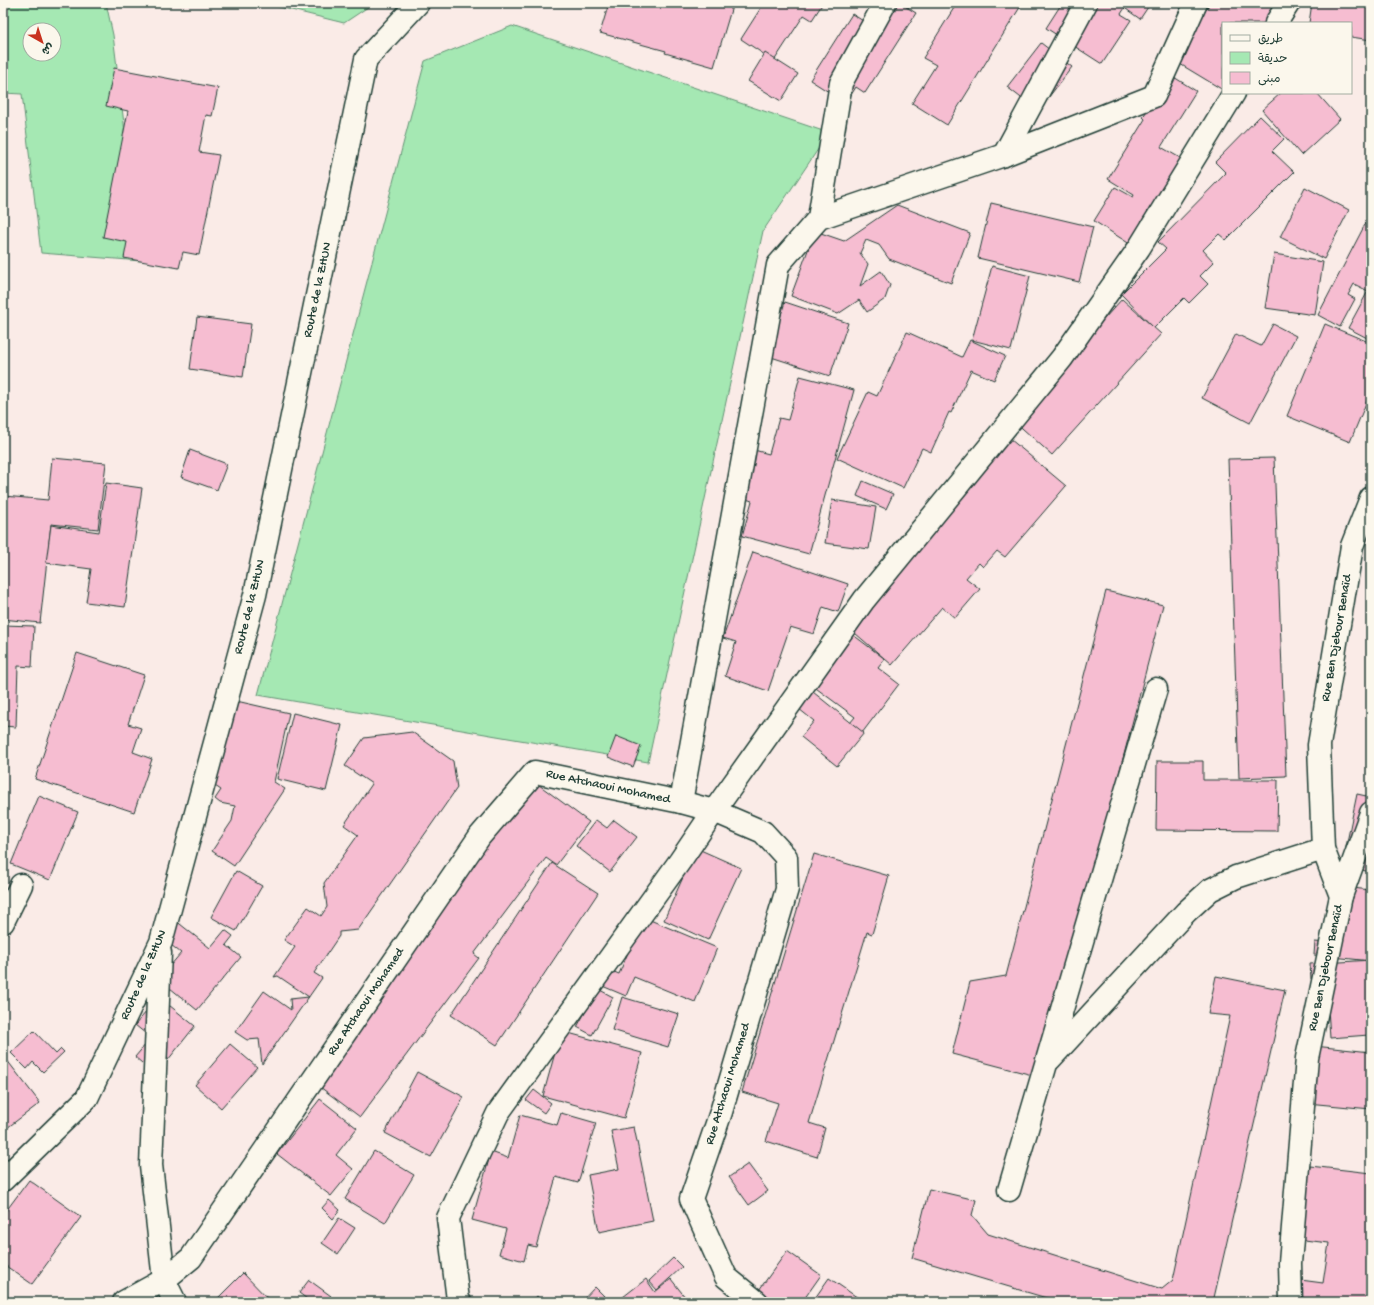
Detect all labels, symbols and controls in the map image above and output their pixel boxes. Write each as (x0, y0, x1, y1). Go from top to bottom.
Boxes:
north arrow (22, 22, 62, 62)
legend (1222, 22, 1352, 94)
text: طريق (1258, 33, 1283, 47)
text: ش (39, 40, 56, 57)
text: حديقة (1258, 53, 1287, 67)
text: مبنى (1258, 73, 1281, 87)
street label: Route de la ZHUN (301, 241, 335, 339)
street label: Route de la ZHUN (231, 558, 269, 656)
street label: Rue Ben Djebour Benaïd (1318, 572, 1356, 703)
street label: Rue Atchaoui Mohamed (545, 767, 673, 808)
street label: Rue Ben Djebour Benaïd (1305, 902, 1347, 1033)
street label: Route de la ZHUN (117, 928, 171, 1022)
street label: Rue Atchaoui Mohamed (324, 944, 408, 1059)
street label: Rue Atchaoui Mohamed (702, 1020, 754, 1147)

